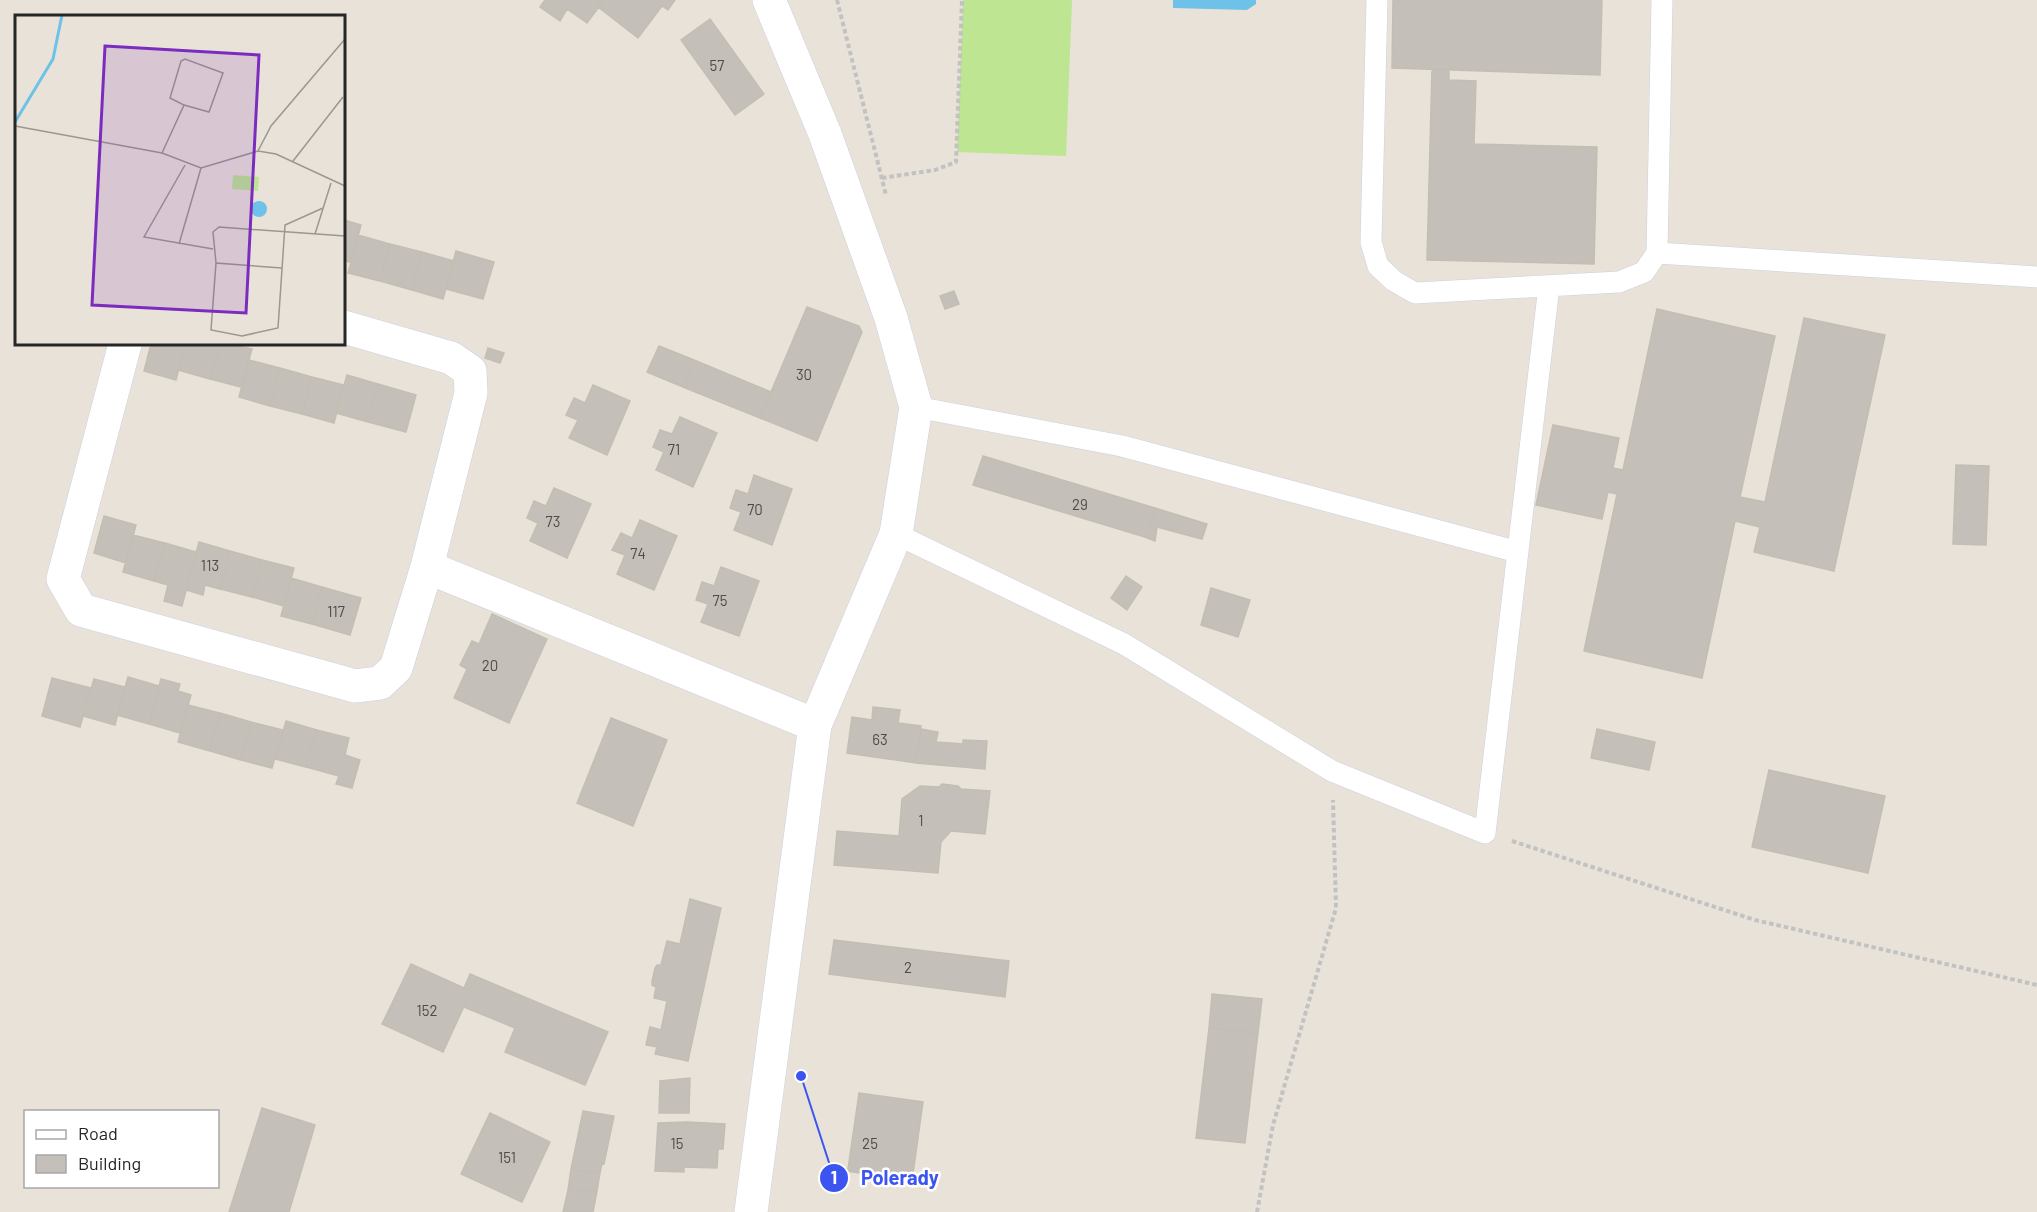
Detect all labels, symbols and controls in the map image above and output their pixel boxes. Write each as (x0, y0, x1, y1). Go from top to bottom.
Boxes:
inset map (15, 15, 345, 345)
house number: 57 (710, 56, 724, 74)
house number: 30 (796, 365, 812, 383)
house number: 71 (668, 440, 680, 458)
house number: 29 (1072, 495, 1088, 513)
house number: 70 (747, 500, 763, 518)
house number: 73 (546, 512, 560, 530)
house number: 74 (630, 544, 646, 562)
house number: 113 (201, 556, 219, 574)
house number: 75 (713, 591, 727, 609)
house number: 117 (327, 602, 345, 620)
house number: 20 (482, 656, 498, 674)
house number: 63 (872, 730, 888, 748)
house number: 1 (918, 811, 924, 829)
house number: 2 (904, 958, 912, 976)
house number: 152 (416, 1001, 438, 1019)
legend (24, 1110, 219, 1188)
text: Road (78, 1122, 118, 1144)
house number: 15 (671, 1134, 683, 1152)
house number: 25 (862, 1134, 878, 1152)
house number: 151 (498, 1148, 516, 1166)
text: Building (78, 1152, 141, 1174)
callout: Polerady (819, 1159, 951, 1197)
text: Polerady (861, 1165, 939, 1189)
text: 1 (831, 1166, 837, 1188)

